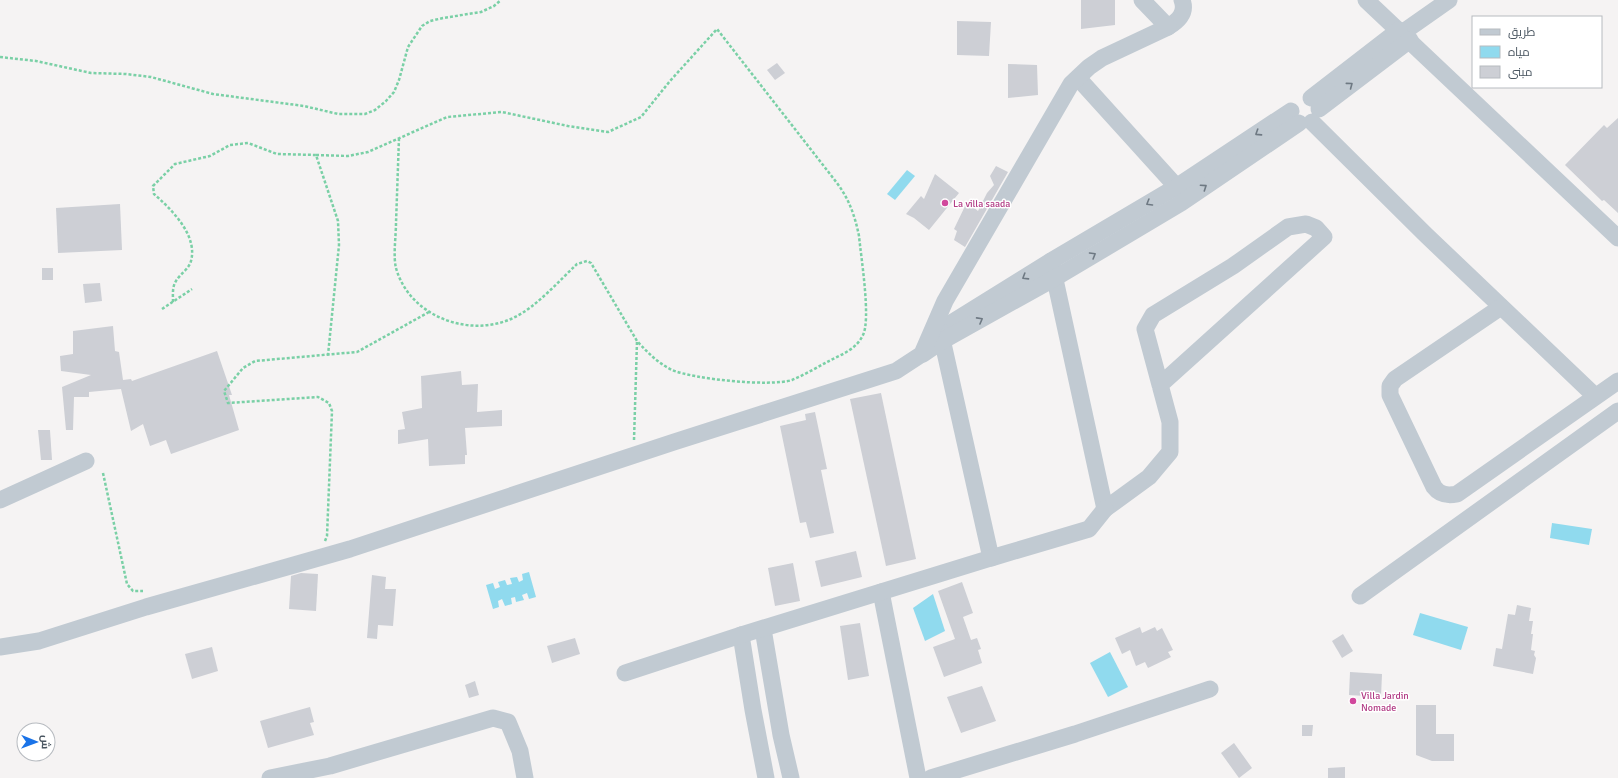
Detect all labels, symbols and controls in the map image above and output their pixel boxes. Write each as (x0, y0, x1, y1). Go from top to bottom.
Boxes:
legend (1472, 16, 1602, 88)
text: طريق (1508, 25, 1536, 40)
text: مياه (1508, 45, 1530, 60)
text: مبنى (1508, 65, 1533, 80)
one-way arrow (1346, 82, 1353, 90)
one-way arrow (1256, 128, 1263, 135)
one-way arrow (1200, 184, 1207, 192)
marker: La villa saada (940, 198, 950, 208)
place label: La villa saada (953, 198, 1010, 210)
one-way arrow (1146, 198, 1153, 205)
one-way arrow (1089, 253, 1096, 260)
one-way arrow (1023, 272, 1030, 279)
one-way arrow (976, 317, 983, 325)
place label: Villa Jardin Nomade (1361, 690, 1409, 714)
marker: Villa Jardin Nomade (1348, 696, 1358, 706)
north arrow (16, 722, 56, 762)
text: ش (39, 735, 52, 749)

